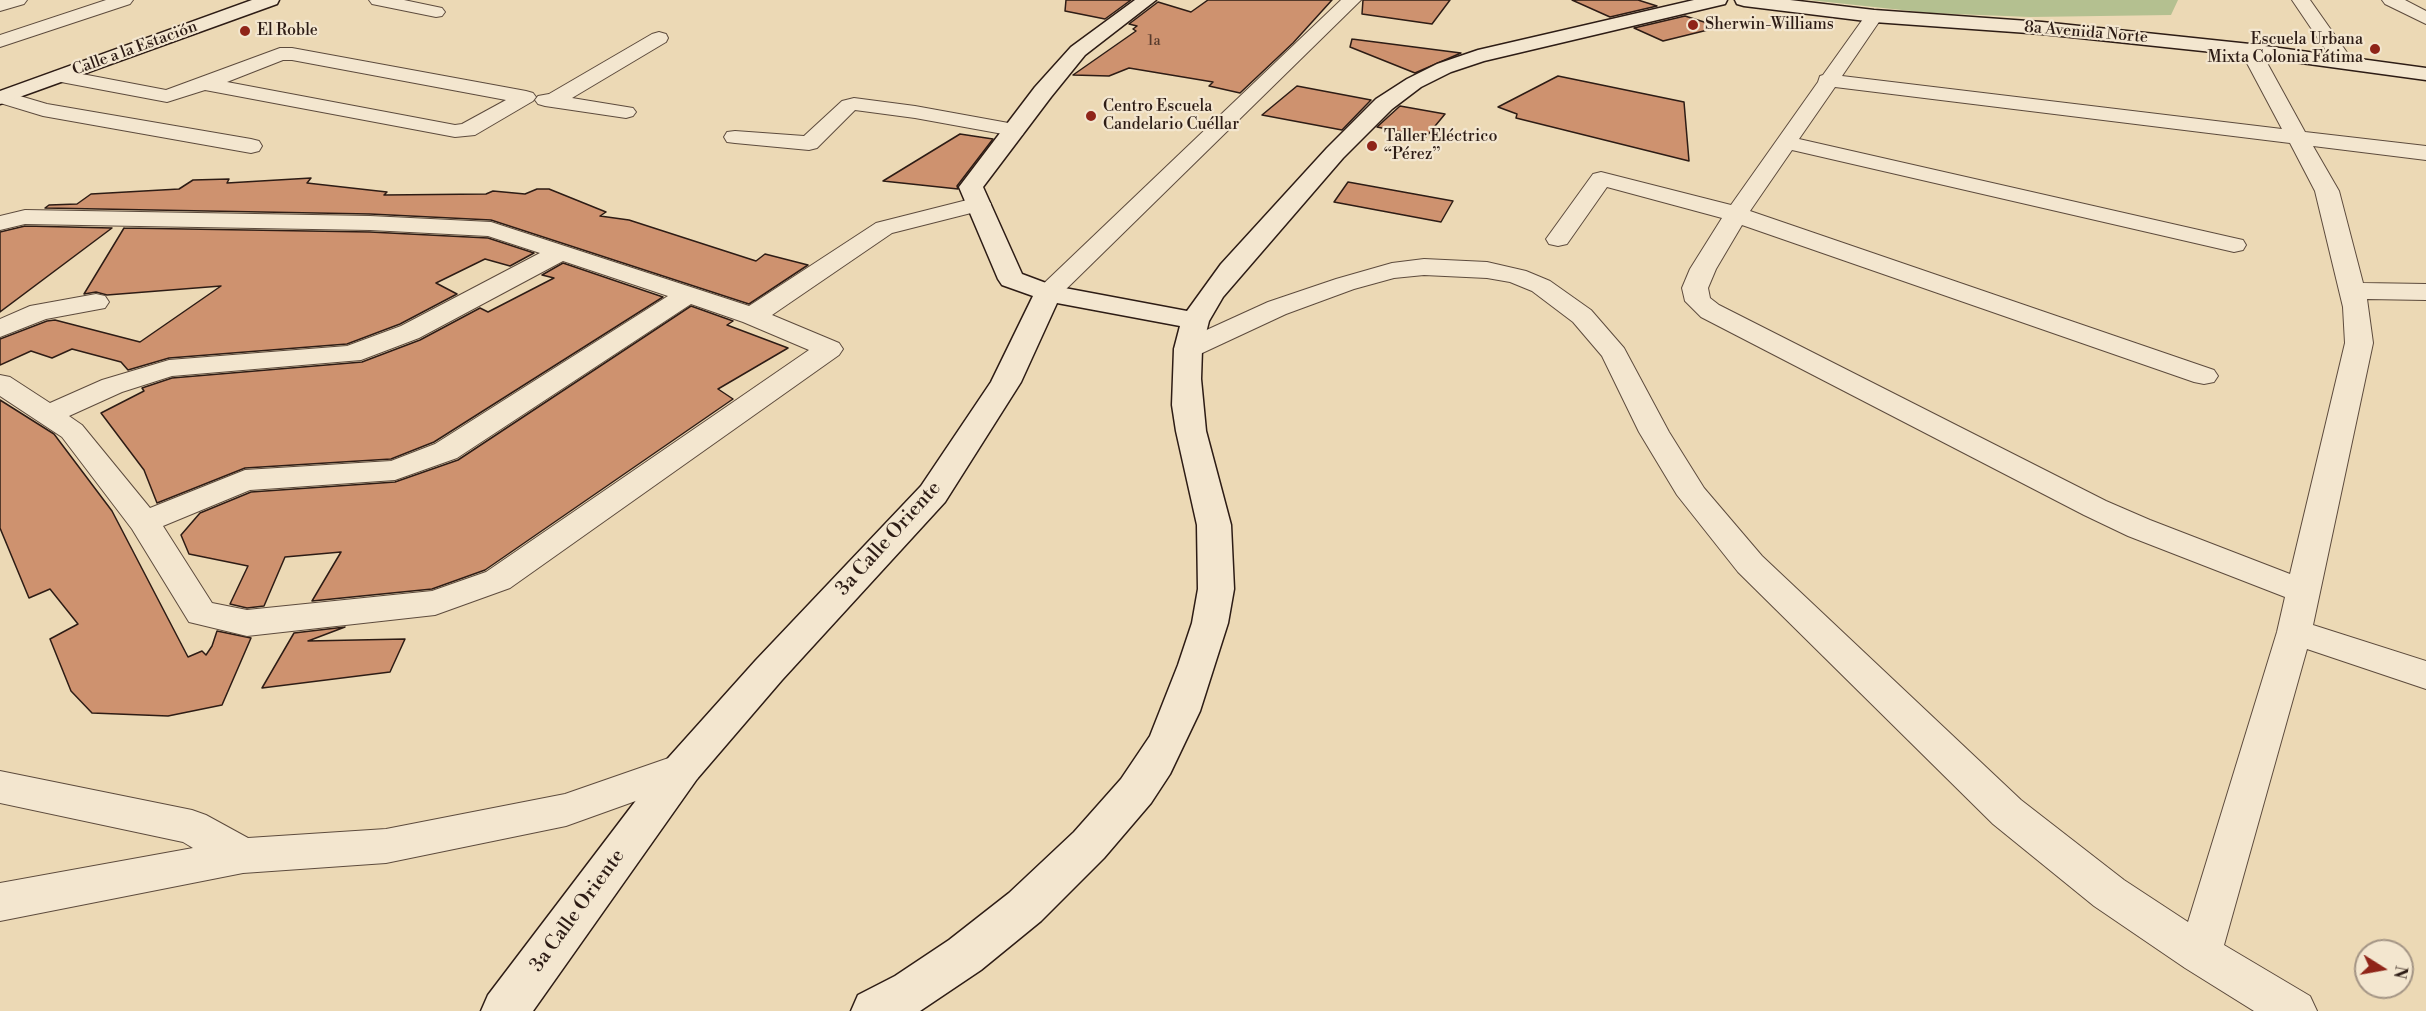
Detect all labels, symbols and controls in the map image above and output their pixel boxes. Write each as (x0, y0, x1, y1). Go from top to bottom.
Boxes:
place label: Sherwin-Williams (1705, 15, 1834, 35)
street label: Calle a la Estación (70, 17, 200, 81)
marker: Sherwin-Williams (1686, 18, 1700, 32)
street label: 8a Avenida Norte (2023, 18, 2149, 48)
place label: El Roble (257, 21, 318, 41)
marker: El Roble (238, 24, 252, 38)
place label: Escuela Urbana Mixta Colonia Fátima (2208, 30, 2363, 68)
house number: 1a (1147, 34, 1161, 50)
marker: Escuela Urbana Mixta Colonia Fátima (2368, 42, 2382, 56)
place label: Centro Escuela Candelario Cuéllar (1103, 97, 1239, 135)
marker: Centro Escuela Candelario Cuéllar (1084, 109, 1098, 123)
place label: Taller Eléctrico “Pérez” (1384, 127, 1497, 165)
marker: Taller Eléctrico “Pérez” (1365, 139, 1379, 153)
street label: 3a Calle Oriente (831, 477, 947, 601)
street label: 3a Calle Oriente (526, 845, 630, 977)
north arrow (2354, 939, 2414, 999)
text: N (2389, 964, 2411, 980)

